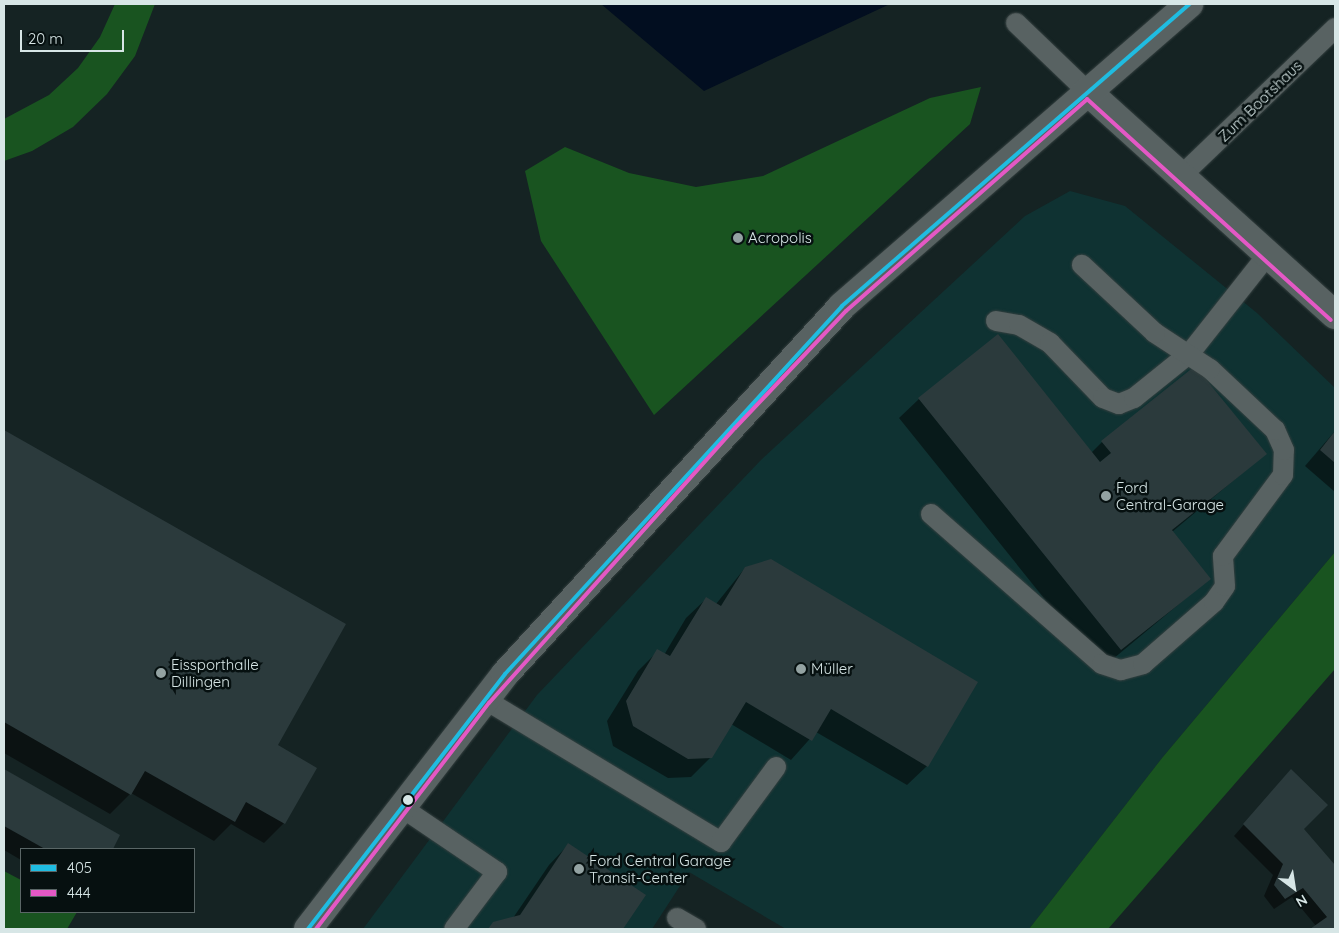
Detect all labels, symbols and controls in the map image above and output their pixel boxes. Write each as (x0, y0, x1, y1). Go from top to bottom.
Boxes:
scale bar (22, 20, 126, 52)
text: 20 m (28, 29, 63, 48)
street label: Zum Bootshaus (1214, 57, 1306, 145)
place label: Acropolis (748, 229, 812, 247)
marker: Acropolis (732, 232, 744, 244)
place label: Ford Central-Garage (1116, 478, 1224, 513)
marker: Ford Central-Garage (1100, 490, 1112, 502)
place label: Eissporthalle Dillingen (171, 655, 259, 690)
place label: Müller (811, 660, 853, 678)
marker: Müller (795, 663, 807, 675)
marker: Eissporthalle Dillingen (155, 667, 167, 679)
unlabelled marker (403, 795, 413, 805)
legend (20, 848, 195, 913)
place label: Ford Central Garage Transit-Center (589, 851, 731, 886)
text: 405 (67, 858, 92, 877)
marker: Ford Central Garage Transit-Center (573, 863, 585, 875)
north arrow (1269, 863, 1319, 913)
text: 444 (67, 883, 91, 902)
text: N (1293, 890, 1311, 911)

